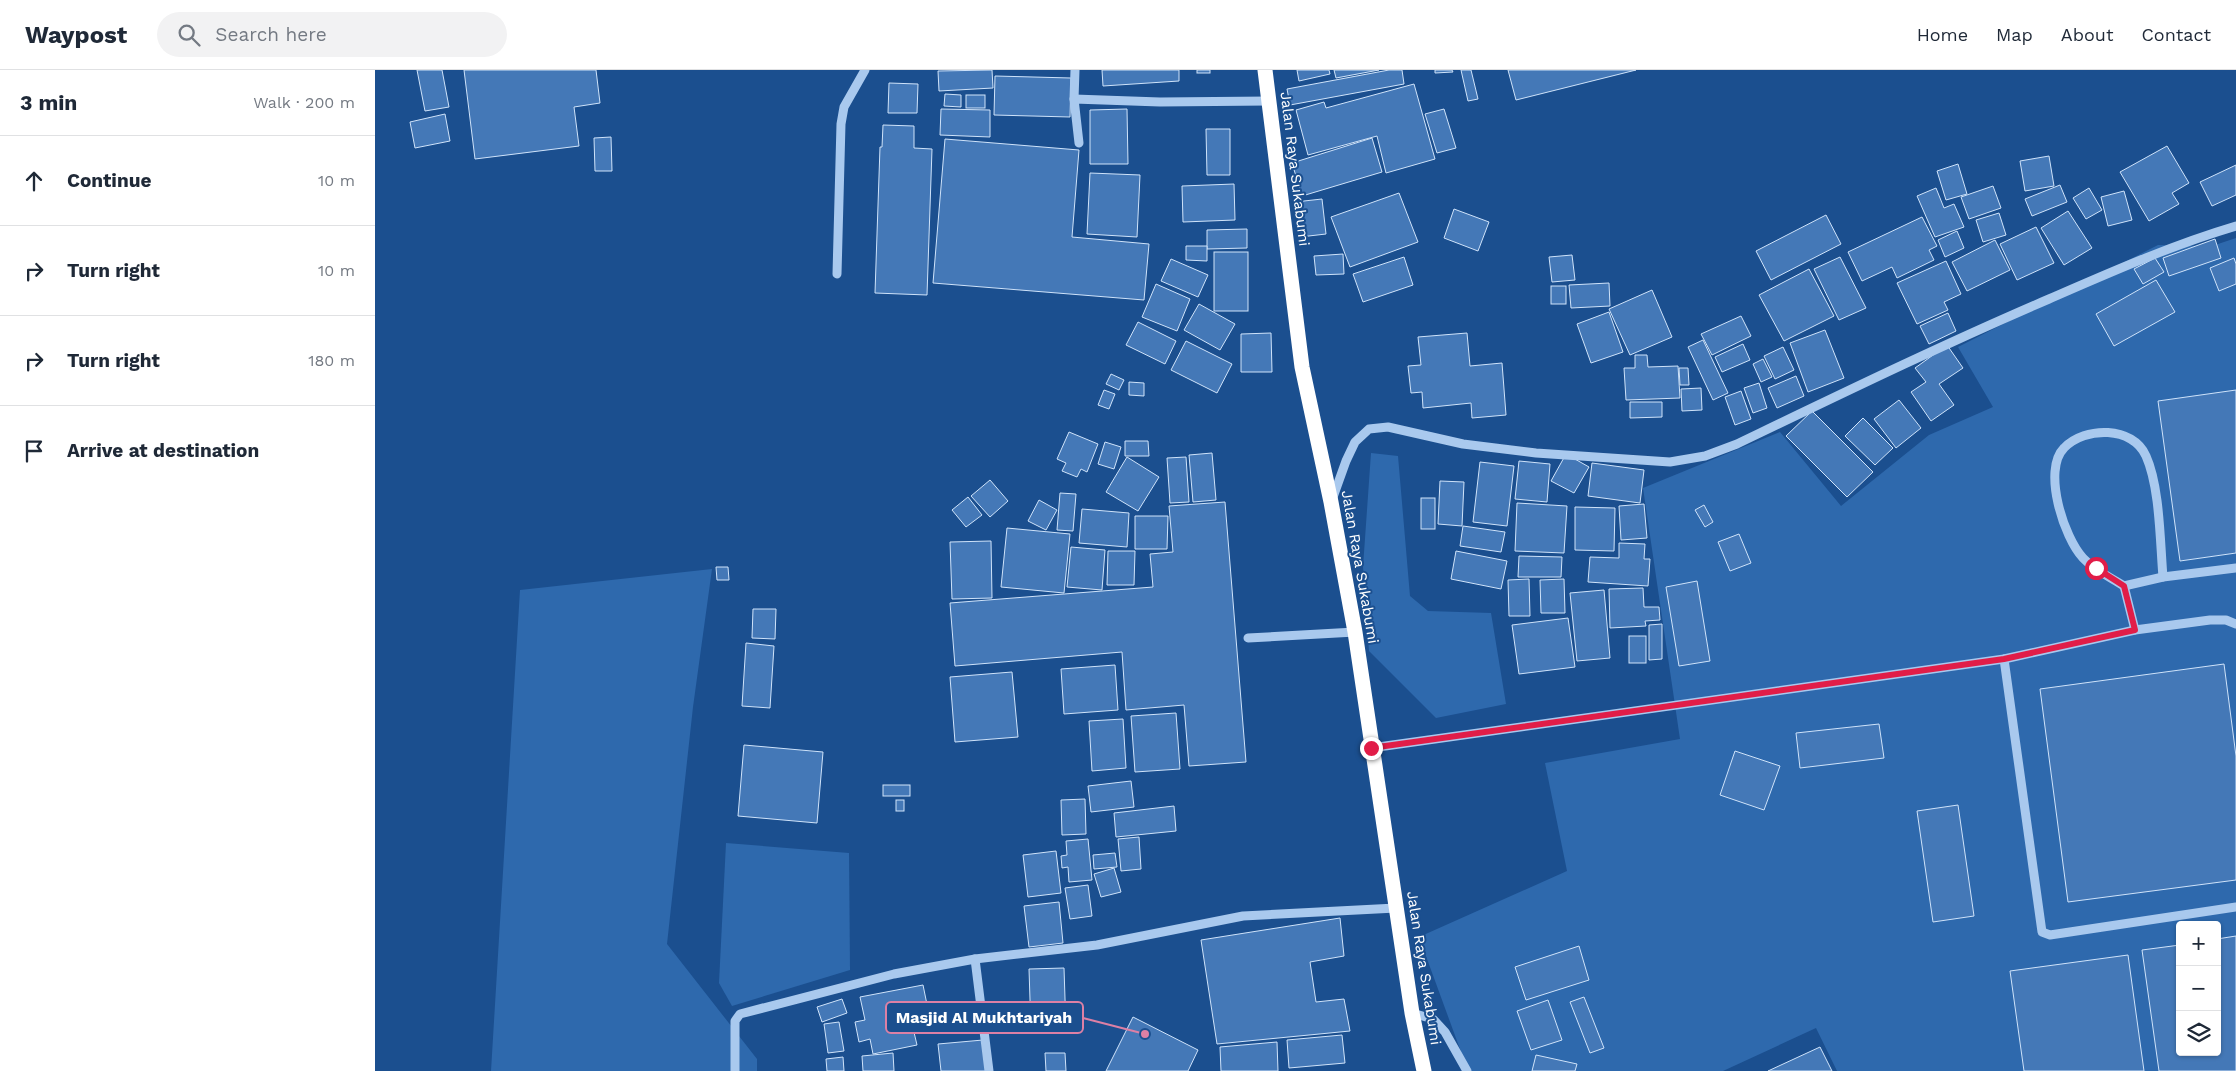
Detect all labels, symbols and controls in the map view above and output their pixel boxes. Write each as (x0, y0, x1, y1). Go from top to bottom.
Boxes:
search box (157, 12, 507, 57)
text: Waypost (25, 21, 127, 49)
icon: search (175, 21, 203, 49)
text: Search here (215, 23, 327, 46)
text: Home (1917, 24, 1968, 45)
text: Map (1996, 24, 2033, 45)
text: About (2061, 24, 2113, 45)
text: Contact (2141, 24, 2211, 45)
text: 3 min (20, 90, 77, 115)
street label: Jalan Raya Sukabumi (1277, 91, 1313, 247)
text: Walk · 200 m (253, 93, 355, 112)
icon: ahead (20, 167, 48, 195)
text: Continue (67, 169, 151, 192)
text: 10 m (318, 171, 355, 190)
icon: right (20, 257, 48, 285)
text: Turn right (67, 259, 160, 282)
text: 10 m (318, 261, 355, 280)
icon: right (20, 347, 48, 375)
text: Turn right (67, 349, 160, 372)
text: 180 m (308, 351, 355, 370)
icon: arrive (20, 437, 48, 465)
text: Arrive at destination (67, 439, 259, 462)
street label: Jalan Raya Sukabumi (1338, 489, 1382, 645)
route start (2085, 557, 2108, 580)
route end (1360, 737, 1383, 760)
street label: Jalan Raya Sukabumi (1403, 890, 1445, 1046)
map controls (2176, 921, 2221, 1056)
button: + (2176, 921, 2221, 966)
button: − (2176, 966, 2221, 1011)
callout: Masjid Al Mukhtariyah (886, 1002, 1083, 1033)
text: Masjid Al Mukhtariyah (896, 1008, 1072, 1027)
button: layers (2176, 1011, 2221, 1056)

